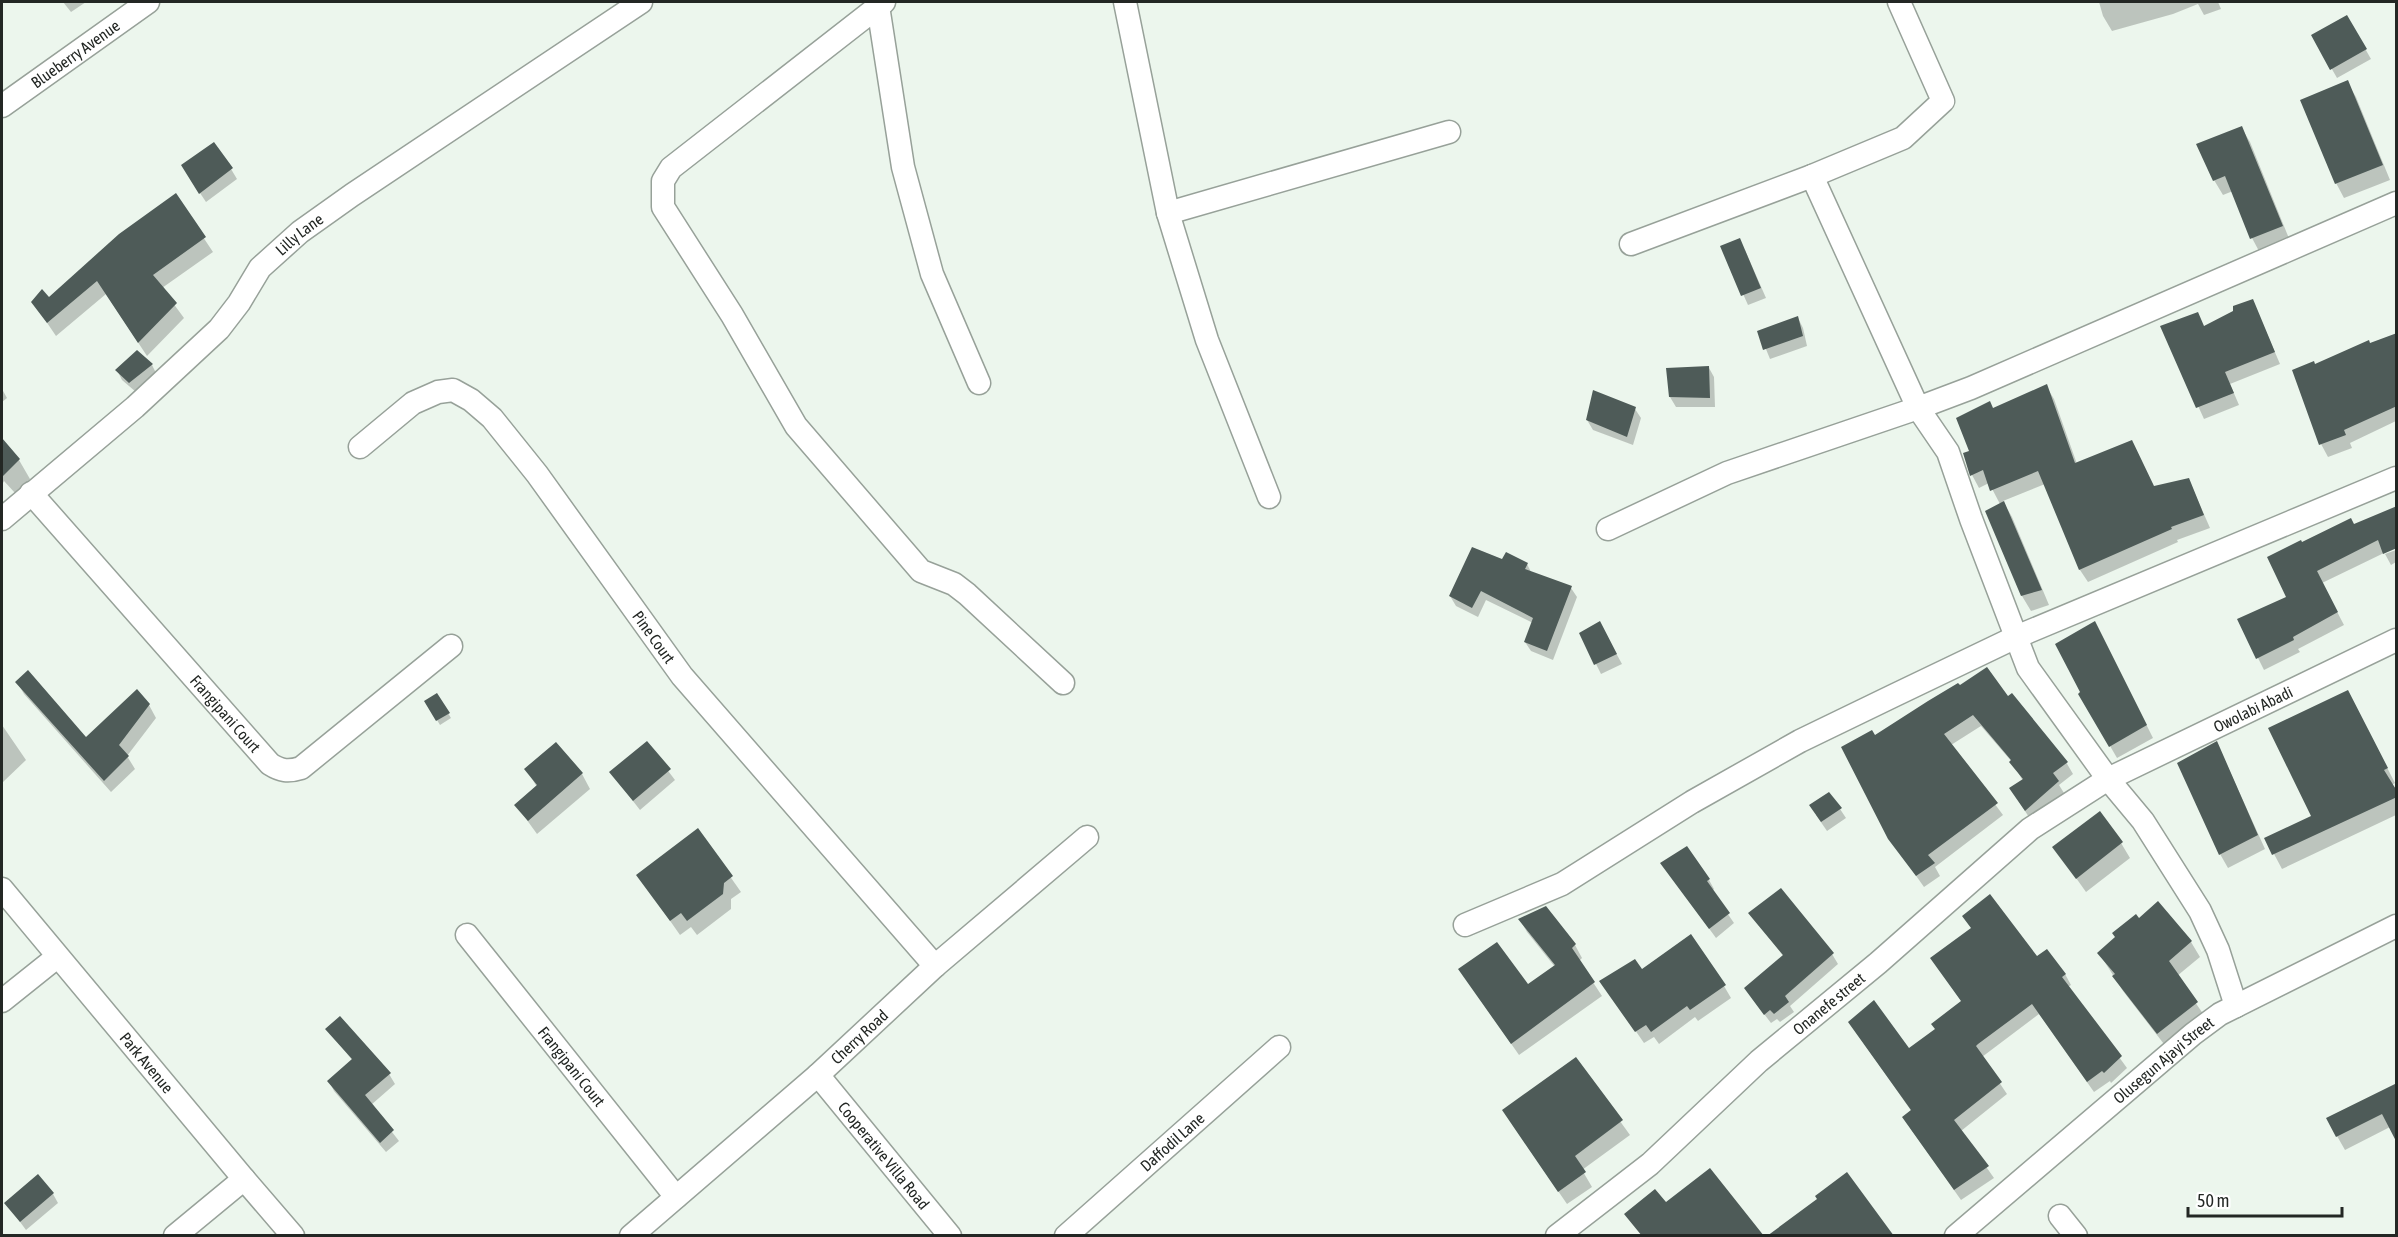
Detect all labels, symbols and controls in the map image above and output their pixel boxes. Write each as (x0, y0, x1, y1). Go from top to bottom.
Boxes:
street label: Blueberry Avenue (28, 16, 123, 91)
street label: Lilly Lane (272, 210, 326, 259)
street label: Pine Court (629, 607, 679, 667)
street label: Frangipani Court (187, 671, 264, 756)
street label: Owolabi Abadi (2210, 682, 2295, 736)
street label: Onanefe street (1789, 968, 1869, 1038)
street label: Cherry Road (827, 1006, 891, 1067)
street label: Olusegun Ajayi Street (2109, 1013, 2217, 1107)
street label: Frangipani Court (535, 1023, 609, 1110)
street label: Park Avenue (116, 1029, 177, 1096)
street label: Cooperative Villa Road (835, 1098, 933, 1213)
street label: Daffodil Lane (1137, 1109, 1208, 1175)
scale bar (2188, 1180, 2342, 1218)
text: 50 m (2197, 1190, 2229, 1211)

